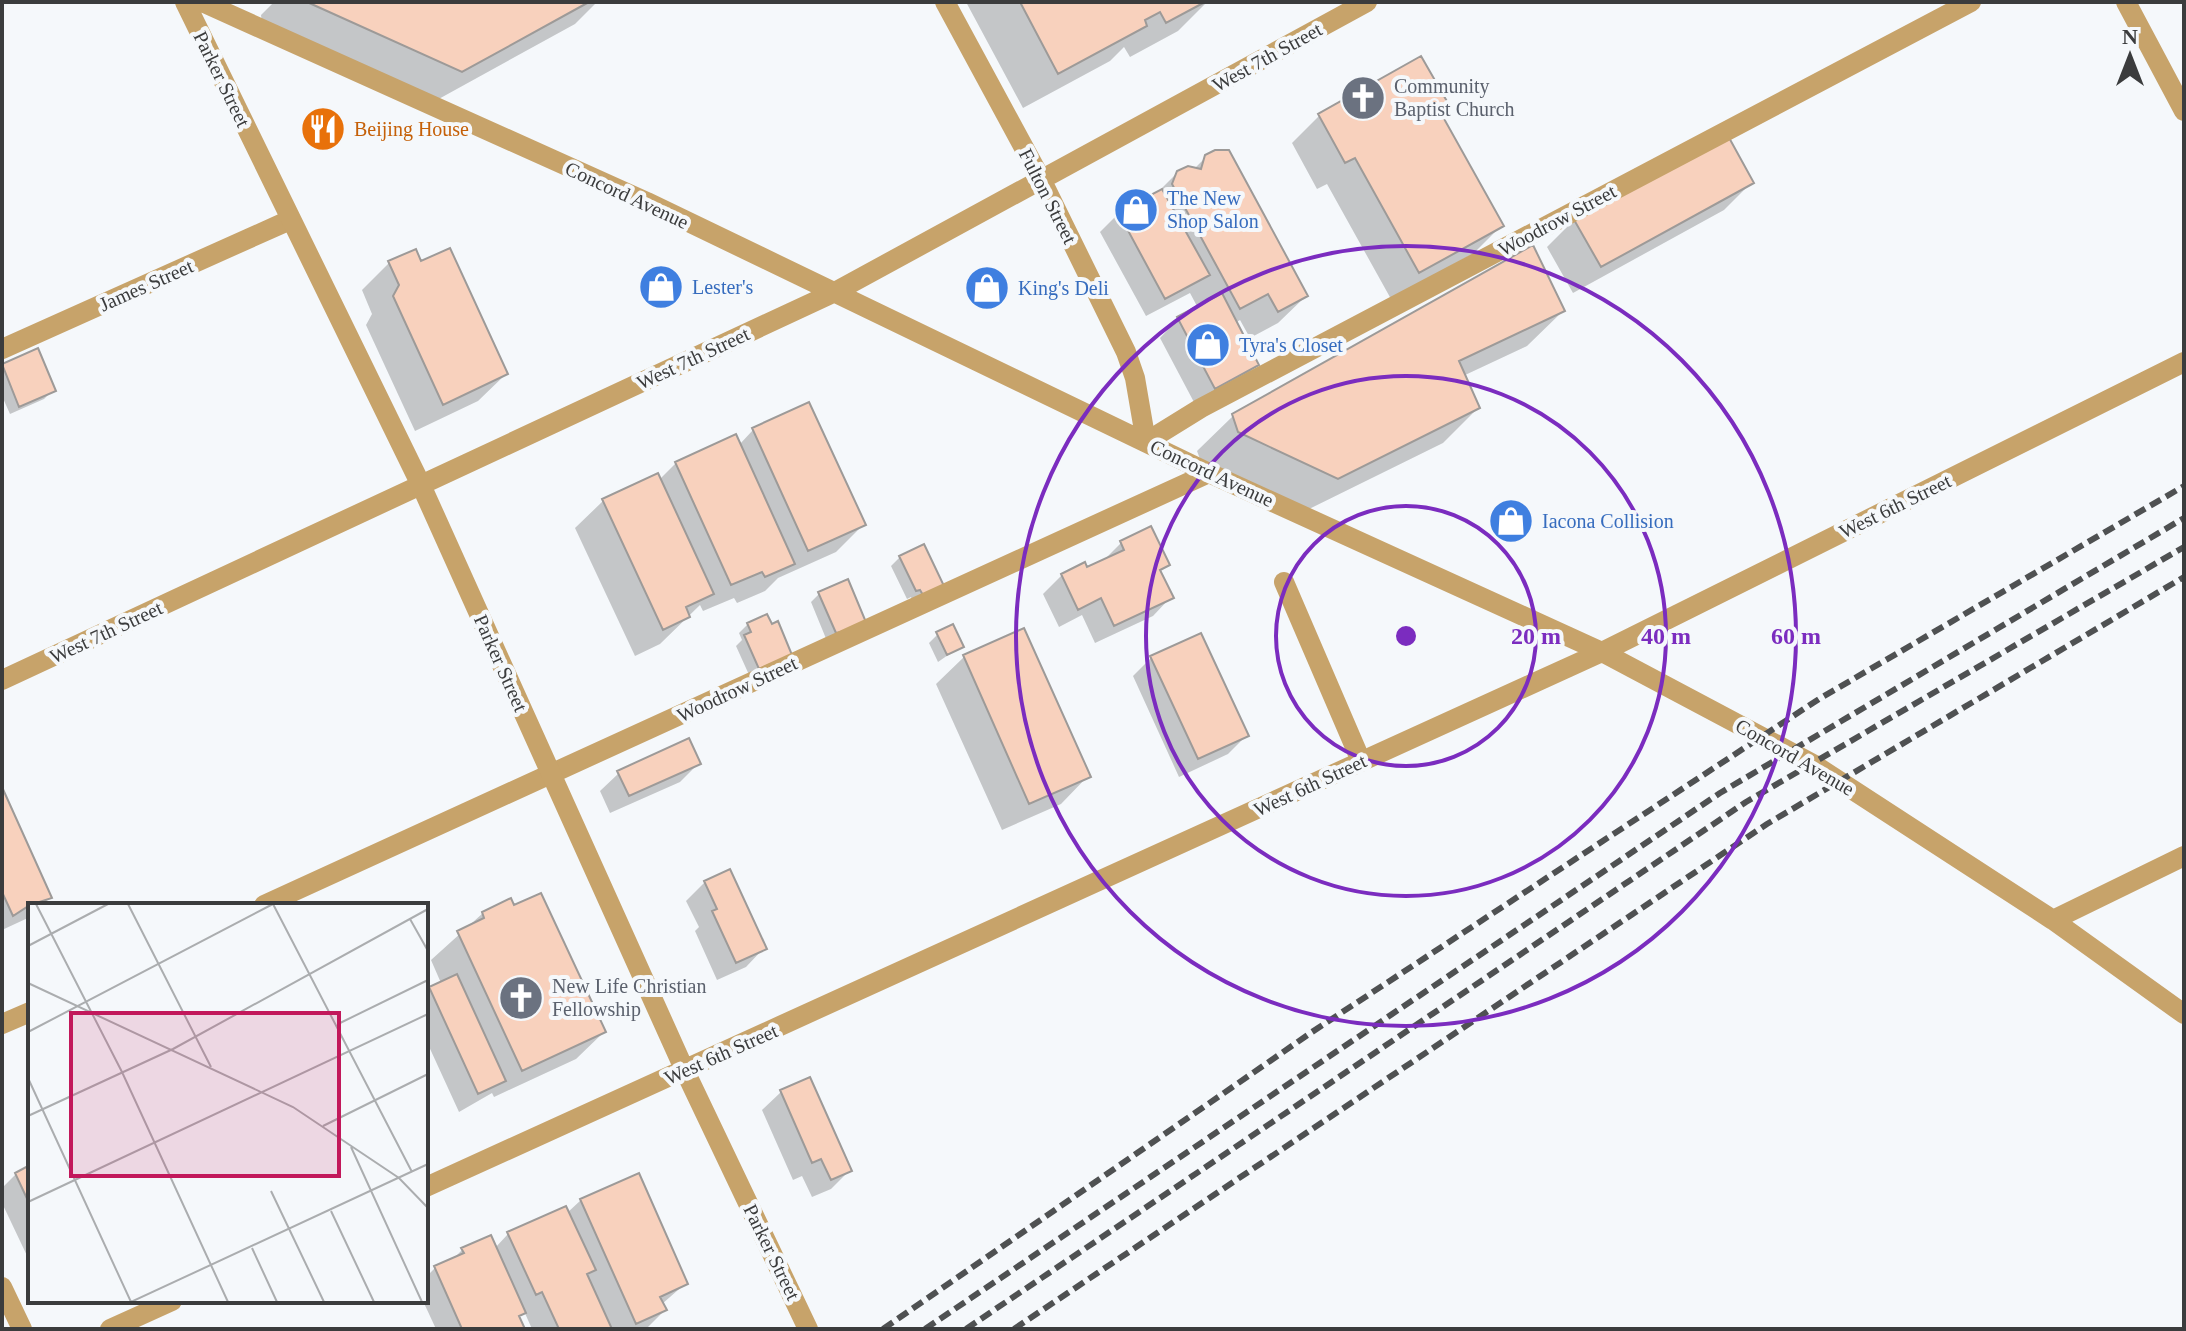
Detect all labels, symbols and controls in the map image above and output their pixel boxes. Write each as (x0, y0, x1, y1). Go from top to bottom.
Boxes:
north arrow (2090, 16, 2170, 96)
street label: West 7th Street (1208, 18, 1326, 96)
text: N (2122, 24, 2138, 49)
street label: Parker Street (189, 28, 255, 131)
church icon: Community Baptist Church (1339, 74, 1387, 122)
place label: Community Baptist Church (1394, 75, 1515, 121)
restaurant icon: Beijing House (299, 105, 347, 153)
place label: Beijing House (354, 118, 469, 141)
street label: Fulton Street (1015, 145, 1082, 248)
street label: Concord Avenue (562, 157, 692, 233)
street label: Woodrow Street (1494, 180, 1620, 260)
shop icon: The New Shop Salon (1112, 186, 1160, 234)
place label: The New Shop Salon (1167, 187, 1259, 233)
street label: James Street (96, 254, 197, 315)
shop icon: Lester's (637, 263, 685, 311)
shop icon: King's Deli (963, 264, 1011, 312)
place label: Lester's (692, 276, 754, 298)
place label: King's Deli (1018, 277, 1109, 300)
shop icon: Tyra's Closet (1184, 321, 1232, 369)
street label: West 7th Street (633, 322, 753, 394)
place label: Tyra's Closet (1239, 334, 1343, 357)
street label: Concord Avenue (1147, 435, 1277, 511)
street label: West 6th Street (1835, 469, 1955, 543)
shop icon: Iacona Collision (1487, 497, 1535, 545)
place label: Iacona Collision (1542, 510, 1674, 532)
street label: West 7th Street (46, 596, 166, 668)
street label: Parker Street (470, 611, 532, 715)
centre of rings (1392, 622, 1420, 650)
text: 20 m (1511, 623, 1561, 649)
text: 40 m (1641, 623, 1691, 649)
text: 60 m (1771, 623, 1821, 649)
street label: Woodrow Street (673, 651, 801, 726)
street label: Concord Avenue (1732, 714, 1858, 800)
street label: West 6th Street (1250, 749, 1370, 821)
inset map (28, 903, 428, 1303)
church icon: New Life Christian Fellowship (497, 974, 545, 1022)
place label: New Life Christian Fellowship (552, 975, 706, 1021)
street label: West 6th Street (661, 1019, 781, 1089)
street label: Parker Street (739, 1201, 805, 1304)

